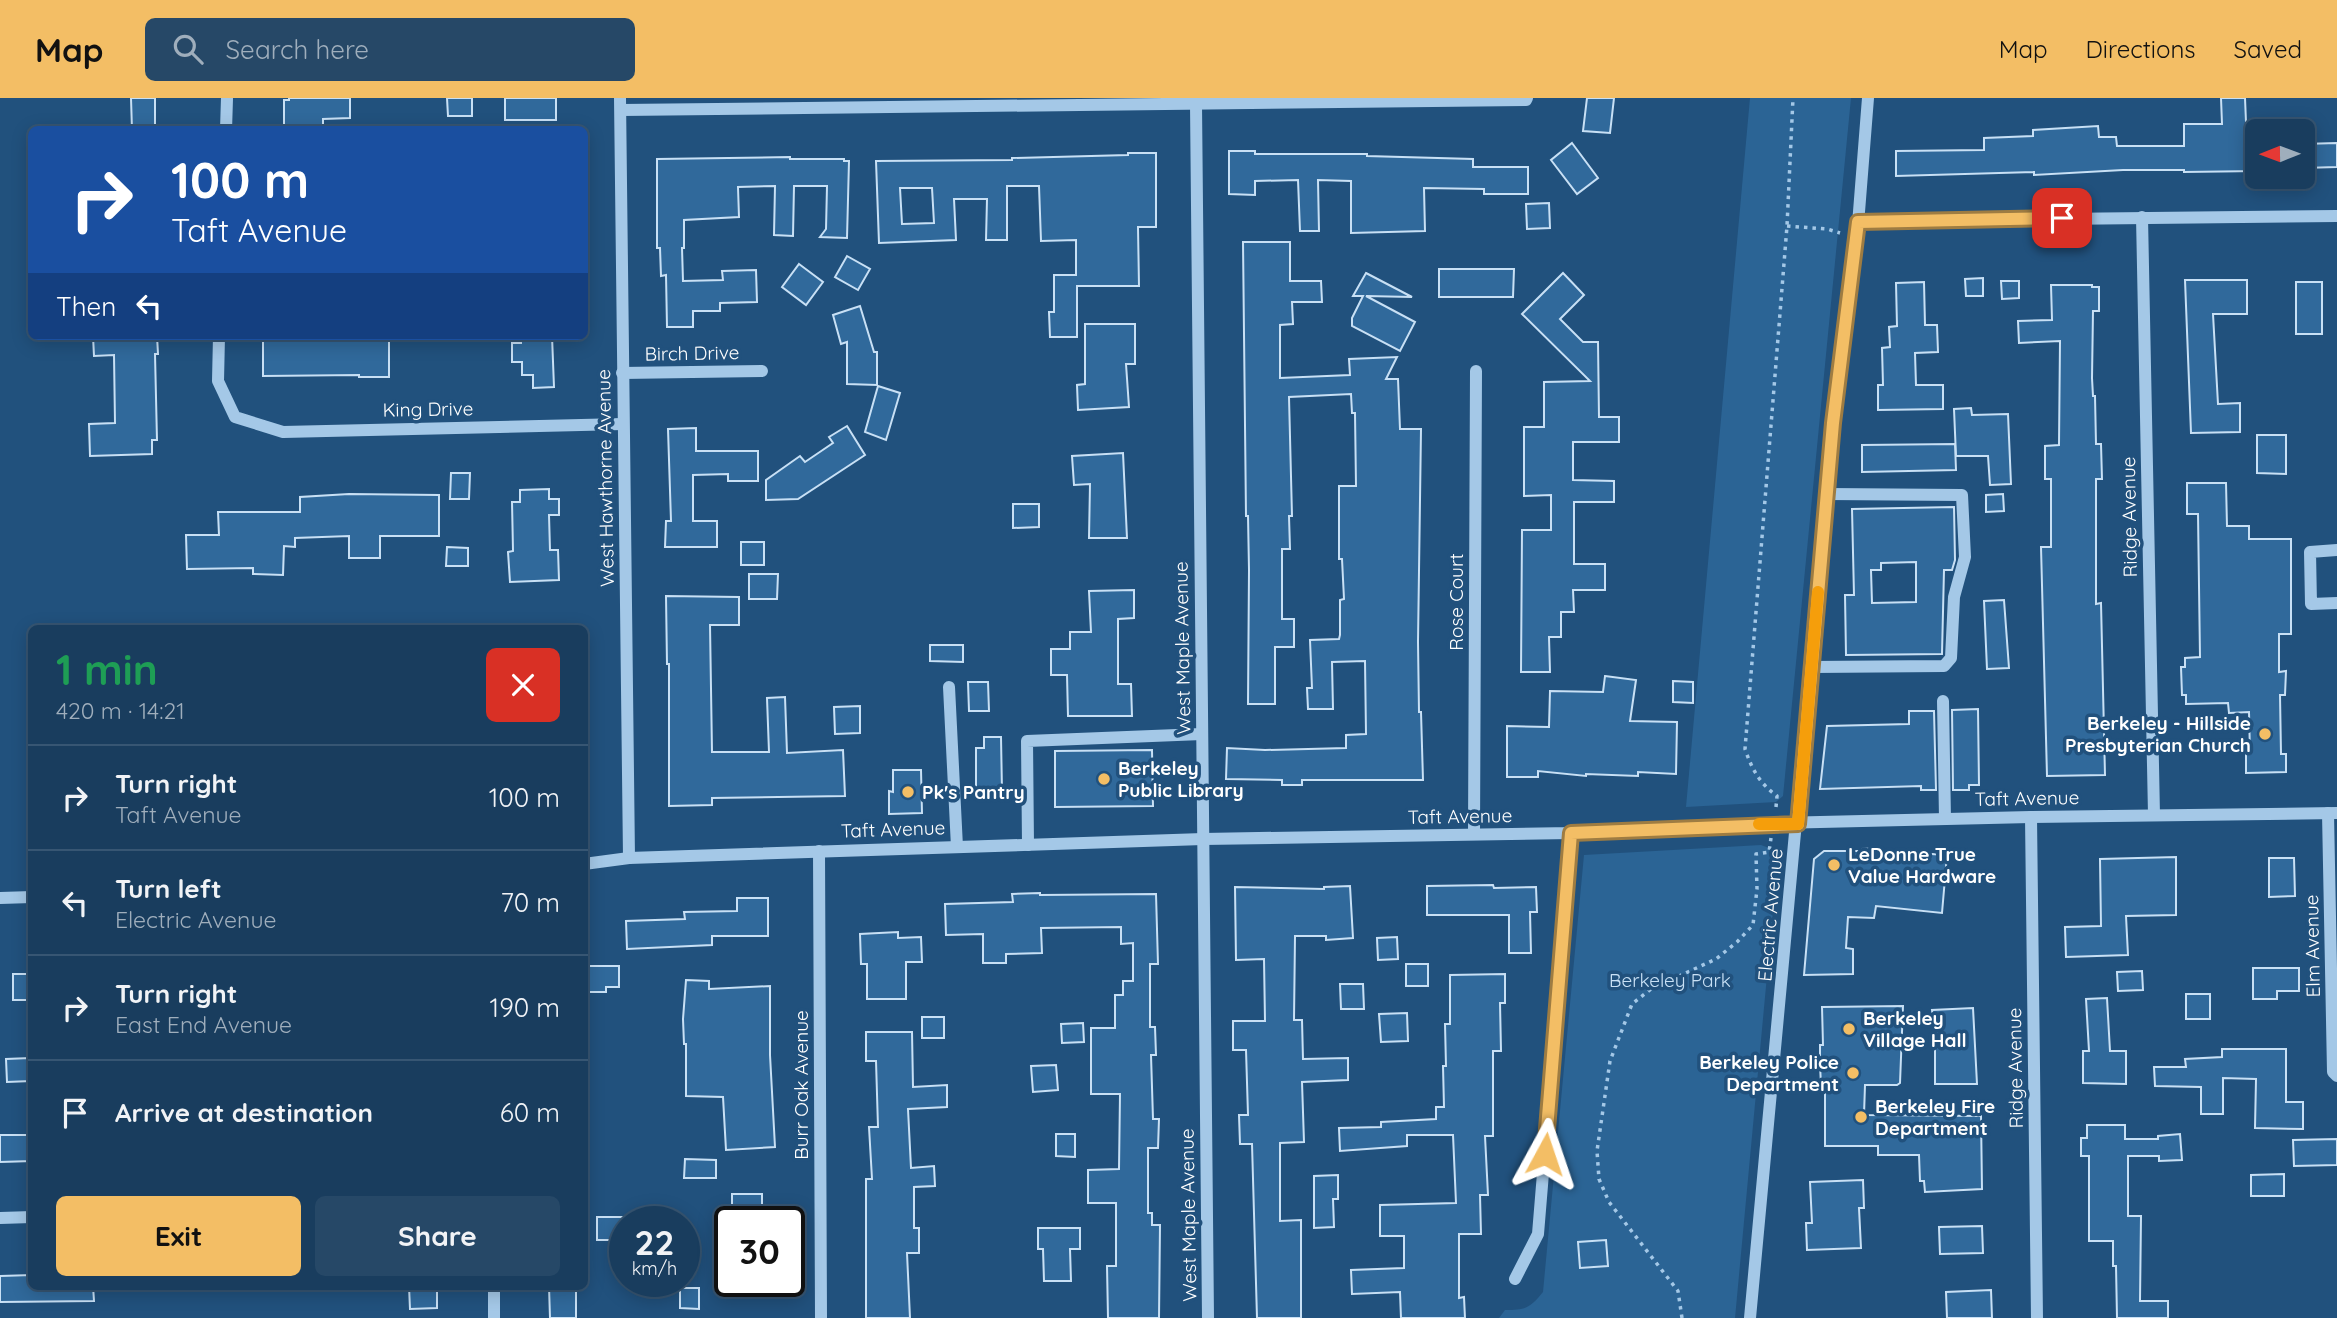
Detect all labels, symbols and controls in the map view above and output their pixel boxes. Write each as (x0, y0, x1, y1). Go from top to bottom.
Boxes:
search box (145, 18, 635, 81)
text: Map (35, 29, 103, 70)
icon: search (169, 30, 207, 68)
text: Search here (225, 33, 369, 66)
text: Map (1999, 34, 2048, 64)
text: Directions (2086, 34, 2196, 64)
text: Saved (2234, 34, 2302, 64)
north arrow (2245, 119, 2315, 189)
map controls (2245, 119, 2315, 189)
text: 100 m (171, 149, 309, 210)
icon: right (56, 154, 147, 245)
pin (2032, 188, 2092, 248)
icon: arrive (2043, 199, 2081, 237)
text: Taft Avenue (171, 210, 347, 250)
icon: left (130, 287, 168, 325)
text: Then (56, 290, 116, 323)
street label: Birch Drive (644, 340, 740, 366)
street label: West Hawthorne Avenue (591, 369, 619, 587)
street label: King Drive (382, 396, 474, 422)
street label: Ridge Avenue (2116, 456, 2142, 578)
street label: Rose Court (1444, 553, 1468, 651)
street label: West Maple Avenue (1168, 561, 1196, 735)
text: 1 min (56, 643, 158, 696)
button: close (486, 648, 560, 722)
text: 420 m · 14:21 (56, 696, 185, 725)
place label: Berkeley - Hillside Presbyterian Church (2065, 711, 2251, 757)
marker: Berkeley - Hillside Presbyterian Church (2257, 726, 2273, 742)
place label: Berkeley Public Library (1118, 756, 1244, 802)
text: Turn right (115, 767, 237, 800)
marker: Berkeley Public Library (1096, 771, 1112, 787)
icon: right (56, 779, 94, 817)
place label: Pk's Pantry (922, 780, 1025, 804)
text: 100 m (489, 781, 560, 814)
marker: Pk's Pantry (900, 784, 916, 800)
street label: Taft Avenue (1974, 785, 2080, 811)
text: Taft Avenue (115, 800, 242, 829)
street label: Taft Avenue (1407, 803, 1513, 829)
street label: Taft Avenue (840, 815, 946, 843)
place label: LeDonne True Value Hardware (1848, 842, 1996, 888)
street label: Electric Avenue (1752, 848, 1788, 982)
marker: LeDonne True Value Hardware (1826, 857, 1842, 873)
text: Turn left (115, 872, 222, 905)
icon: left (56, 884, 94, 922)
text: 70 m (500, 886, 560, 919)
street label: Elm Avenue (2299, 894, 2325, 998)
text: Electric Avenue (115, 905, 276, 934)
park label: Berkeley Park (1609, 968, 1731, 992)
text: Turn right (115, 977, 237, 1010)
icon: right (56, 989, 94, 1027)
text: 190 m (490, 991, 560, 1024)
place label: Berkeley Village Hall (1863, 1006, 1967, 1052)
street label: Ridge Avenue (2002, 1007, 2028, 1129)
text: East End Avenue (115, 1010, 292, 1039)
street label: Burr Oak Avenue (789, 1010, 813, 1160)
marker: Berkeley Village Hall (1841, 1021, 1857, 1037)
place label: Berkeley Police Department (1699, 1050, 1839, 1096)
marker: Berkeley Police Department (1845, 1065, 1861, 1081)
icon: arrive (56, 1094, 94, 1132)
place label: Berkeley Fire Department (1875, 1094, 1995, 1140)
text: Arrive at destination (115, 1096, 373, 1129)
text: 60 m (500, 1096, 560, 1129)
marker: Berkeley Fire Department (1853, 1109, 1869, 1125)
position arrow (1508, 1117, 1582, 1191)
street label: West Maple Avenue (1174, 1128, 1202, 1302)
button: Exit (56, 1196, 301, 1276)
button: Share (315, 1196, 560, 1276)
speed limit sign: 30 (714, 1206, 805, 1297)
text: 22 (635, 1220, 674, 1264)
text: km/h (632, 1257, 677, 1280)

